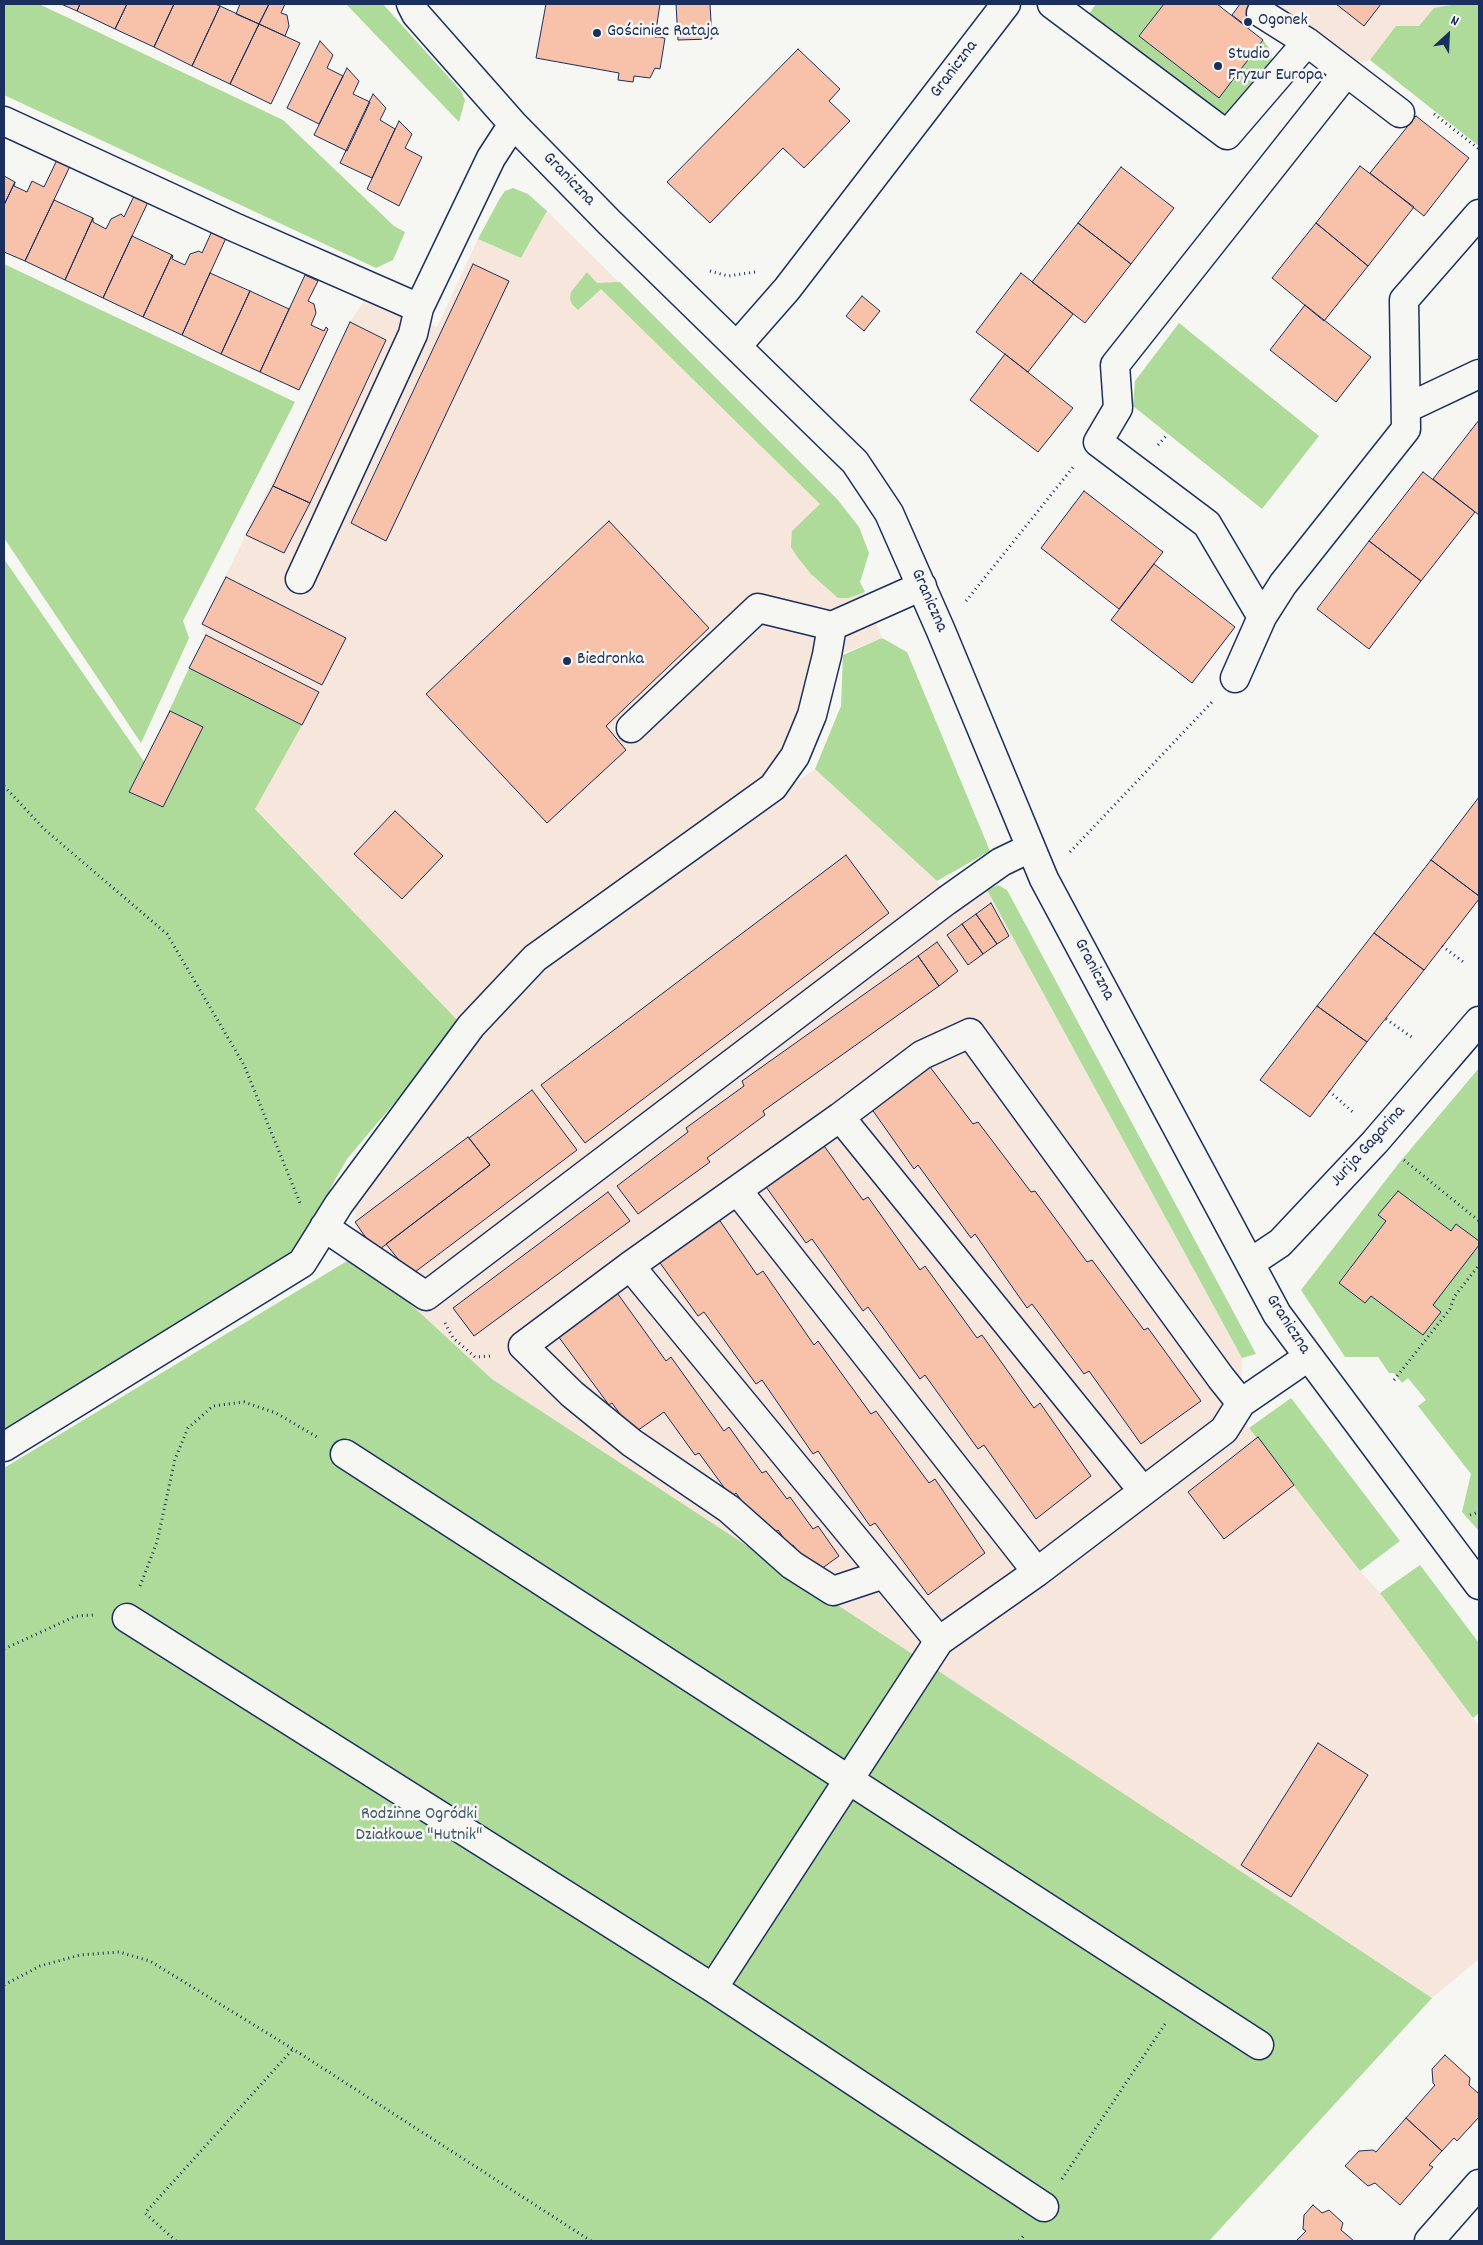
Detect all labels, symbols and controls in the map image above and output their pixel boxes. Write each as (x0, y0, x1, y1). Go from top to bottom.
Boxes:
north arrow (1423, 10, 1473, 60)
place label: Ogonek (1258, 11, 1308, 33)
text: N (1447, 11, 1462, 32)
marker: Ogonek (1242, 16, 1254, 28)
place label: Gościniec Rataja (607, 22, 719, 44)
marker: Gościniec Rataja (591, 27, 603, 39)
street label: Graniczna (926, 37, 984, 103)
place label: Studio Fryzur Europa (1228, 45, 1323, 88)
marker: Studio Fryzur Europa (1212, 60, 1224, 72)
street label: Graniczna (537, 149, 599, 211)
street label: Graniczna (905, 566, 951, 636)
place label: Biedronka (577, 650, 644, 672)
marker: Biedronka (561, 655, 573, 667)
street label: Graniczna (1068, 936, 1118, 1004)
street label: Jurija Gagarina (1327, 1102, 1411, 1192)
street label: Graniczna (1260, 1291, 1314, 1359)
park label: Rodzinne Ogródki Działkowe "Hutnik" (356, 1805, 482, 1848)

